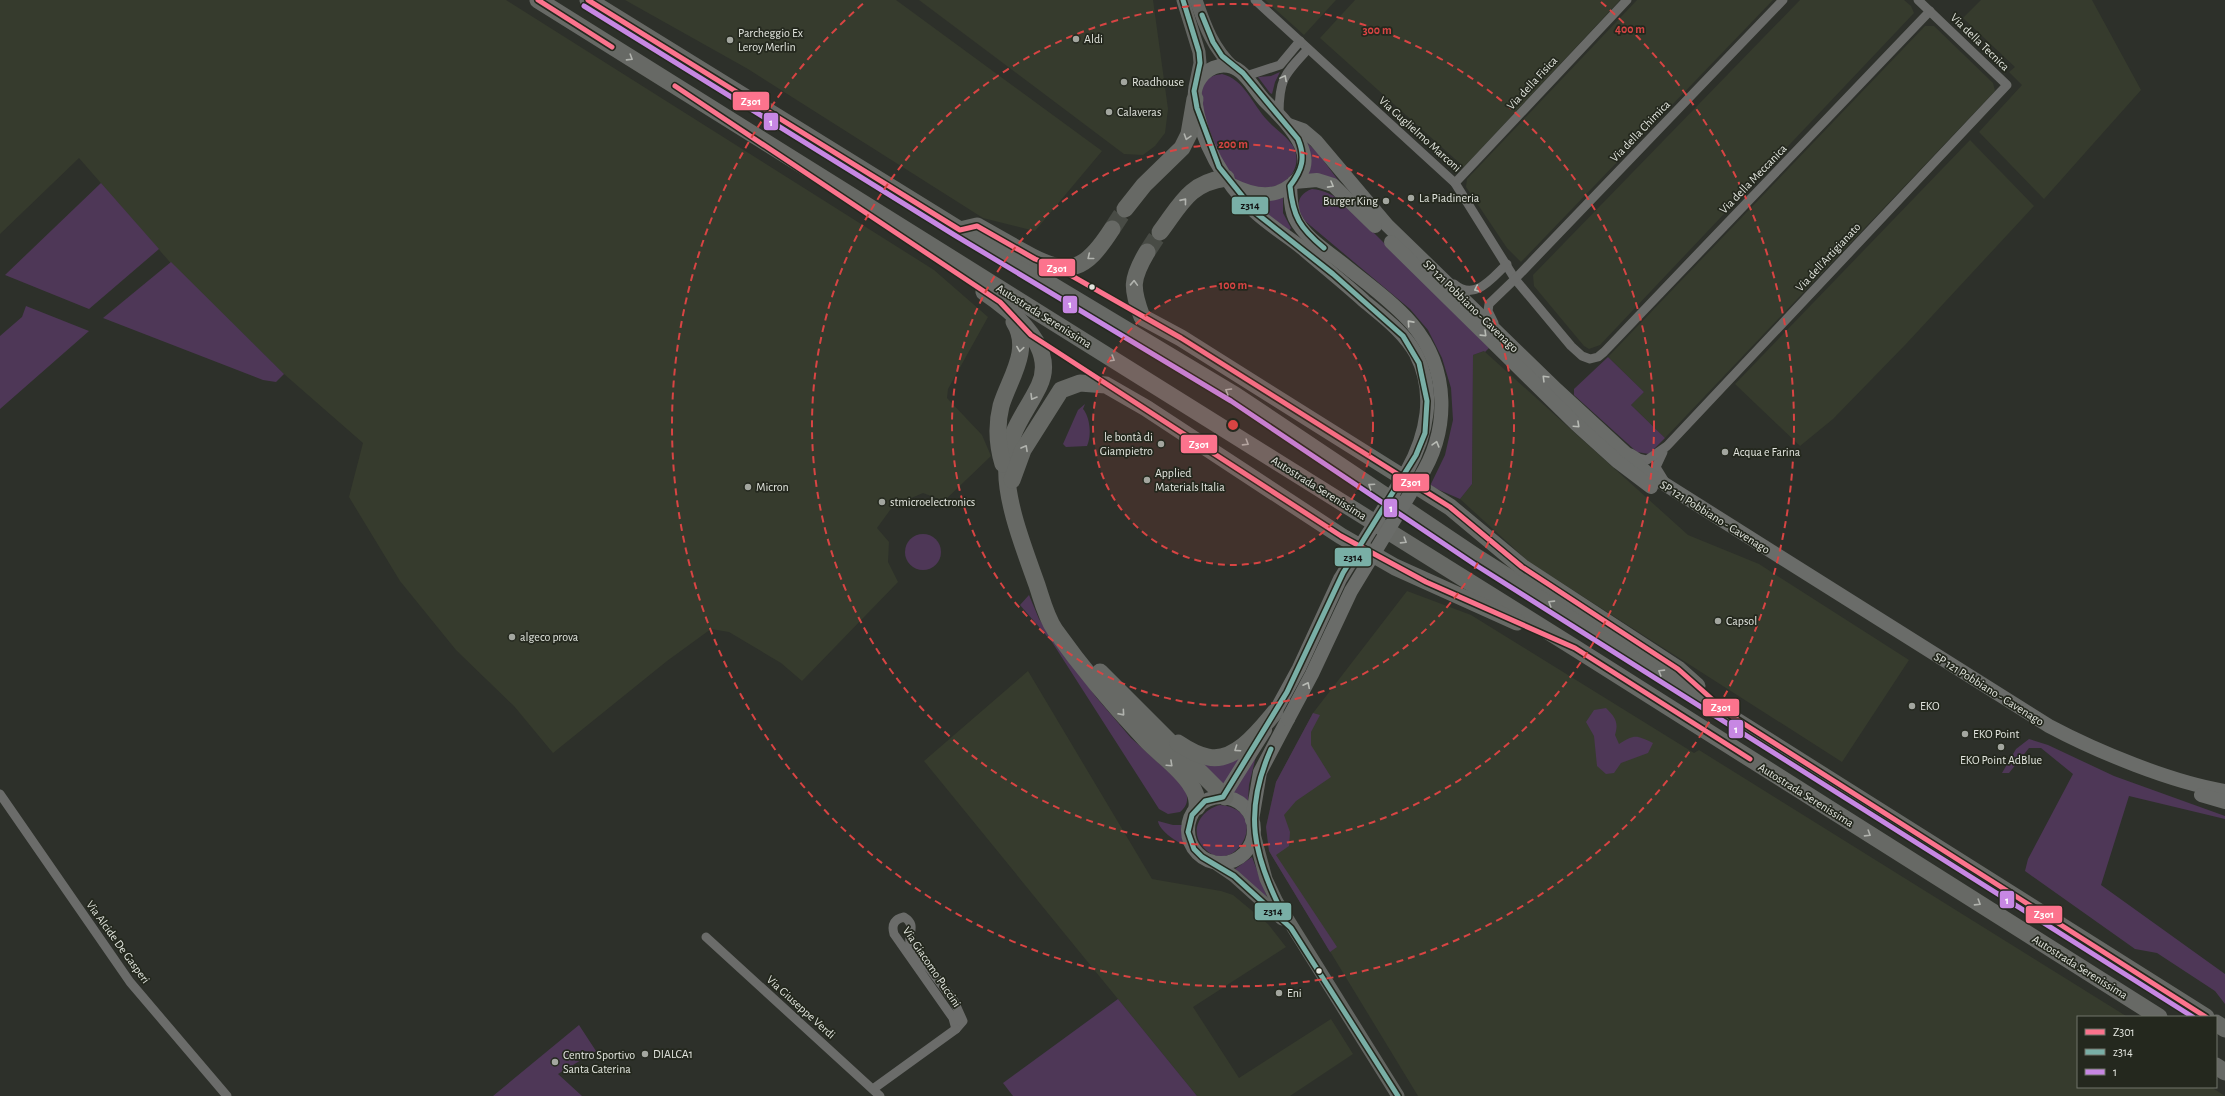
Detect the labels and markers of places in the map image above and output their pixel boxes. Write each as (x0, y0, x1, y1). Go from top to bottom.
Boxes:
place label: Parcheggio Ex Leroy Merlin (738, 27, 803, 54)
place label: Aldi (1084, 33, 1103, 45)
marker: Aldi (1071, 34, 1081, 44)
marker: Parcheggio Ex Leroy Merlin (725, 35, 735, 45)
place label: Roadhouse (1132, 76, 1184, 88)
marker: Roadhouse (1119, 77, 1129, 87)
place label: Calaveras (1117, 106, 1161, 118)
marker: Calaveras (1104, 107, 1114, 117)
place label: La Piadineria (1419, 192, 1480, 204)
marker: La Piadineria (1406, 193, 1416, 203)
place label: Burger King (1323, 195, 1378, 207)
marker: Burger King (1381, 196, 1391, 206)
unlabelled marker (1087, 282, 1097, 292)
centre of rings (1226, 418, 1240, 432)
place label: le bontà di Giampietro (1100, 431, 1153, 457)
marker: le bontà di Giampietro (1156, 439, 1166, 449)
place label: Acqua e Farina (1733, 446, 1801, 458)
marker: Acqua e Farina (1720, 447, 1730, 457)
place label: Applied Materials Italia (1155, 467, 1225, 493)
marker: Applied Materials Italia (1142, 475, 1152, 485)
place label: Micron (756, 481, 789, 493)
marker: Micron (743, 482, 753, 492)
place label: stmicroelectronics (890, 496, 975, 508)
marker: stmicroelectronics (877, 497, 887, 507)
place label: Capsol (1726, 615, 1757, 627)
marker: Capsol (1713, 616, 1723, 626)
place label: algeco prova (520, 631, 579, 643)
marker: algeco prova (507, 632, 517, 642)
place label: EKO (1920, 700, 1940, 712)
marker: EKO (1907, 701, 1917, 711)
place label: EKO Point (1973, 728, 2019, 740)
marker: EKO Point (1960, 729, 1970, 739)
marker: EKO Point AdBlue (1996, 742, 2006, 752)
place label: EKO Point AdBlue (1960, 754, 2042, 766)
unlabelled marker (1314, 966, 1324, 976)
place label: Eni (1287, 987, 1302, 999)
marker: Eni (1274, 988, 1284, 998)
place label: DIALCA1 (653, 1048, 693, 1060)
place label: Centro Sportivo Santa Caterina (563, 1049, 635, 1075)
marker: DIALCA1 (640, 1049, 650, 1059)
marker: Centro Sportivo Santa Caterina (550, 1057, 560, 1067)

